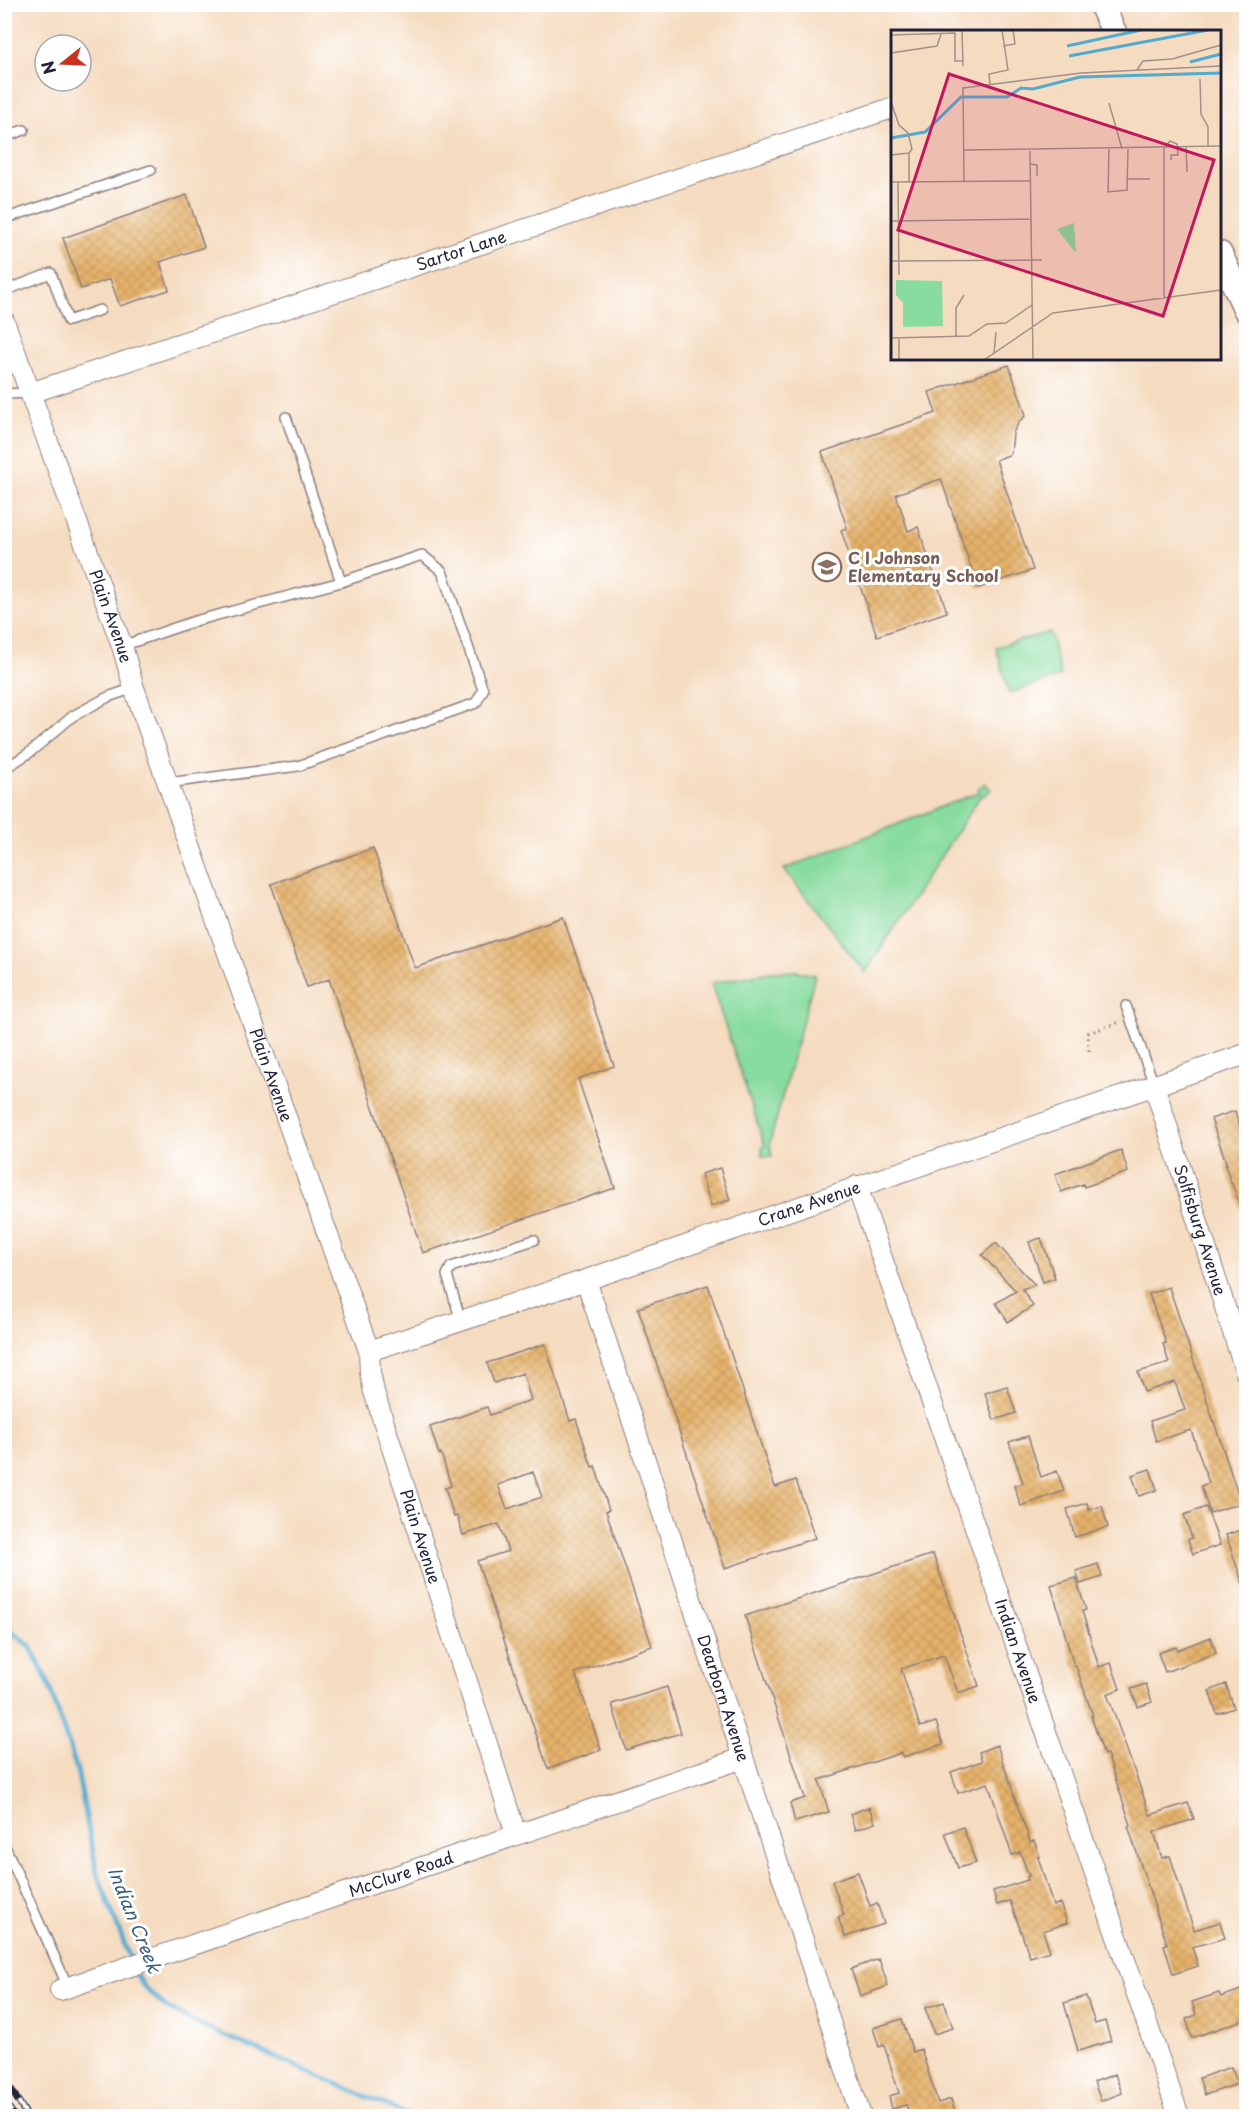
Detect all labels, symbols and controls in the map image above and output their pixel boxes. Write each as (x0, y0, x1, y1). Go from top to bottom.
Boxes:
inset map (891, 30, 1221, 360)
north arrow (33, 33, 93, 93)
text: N (34, 58, 61, 78)
street label: Sartor Lane (412, 223, 509, 276)
place label: C I Johnson Elementary School (848, 545, 999, 587)
school or university icon: C I Johnson Elementary School (811, 551, 843, 583)
street label: Plain Avenue (84, 566, 139, 666)
street label: Plain Avenue (245, 1025, 300, 1125)
street label: Solfisburg Avenue (1169, 1161, 1233, 1298)
street label: Crane Avenue (754, 1174, 864, 1231)
street label: Plain Avenue (395, 1486, 448, 1586)
street label: Indian Avenue (990, 1595, 1048, 1706)
street label: Dearborn Avenue (692, 1631, 757, 1765)
street label: McClure Road (345, 1844, 456, 1902)
water label: Indian Creek (102, 1862, 169, 1978)

